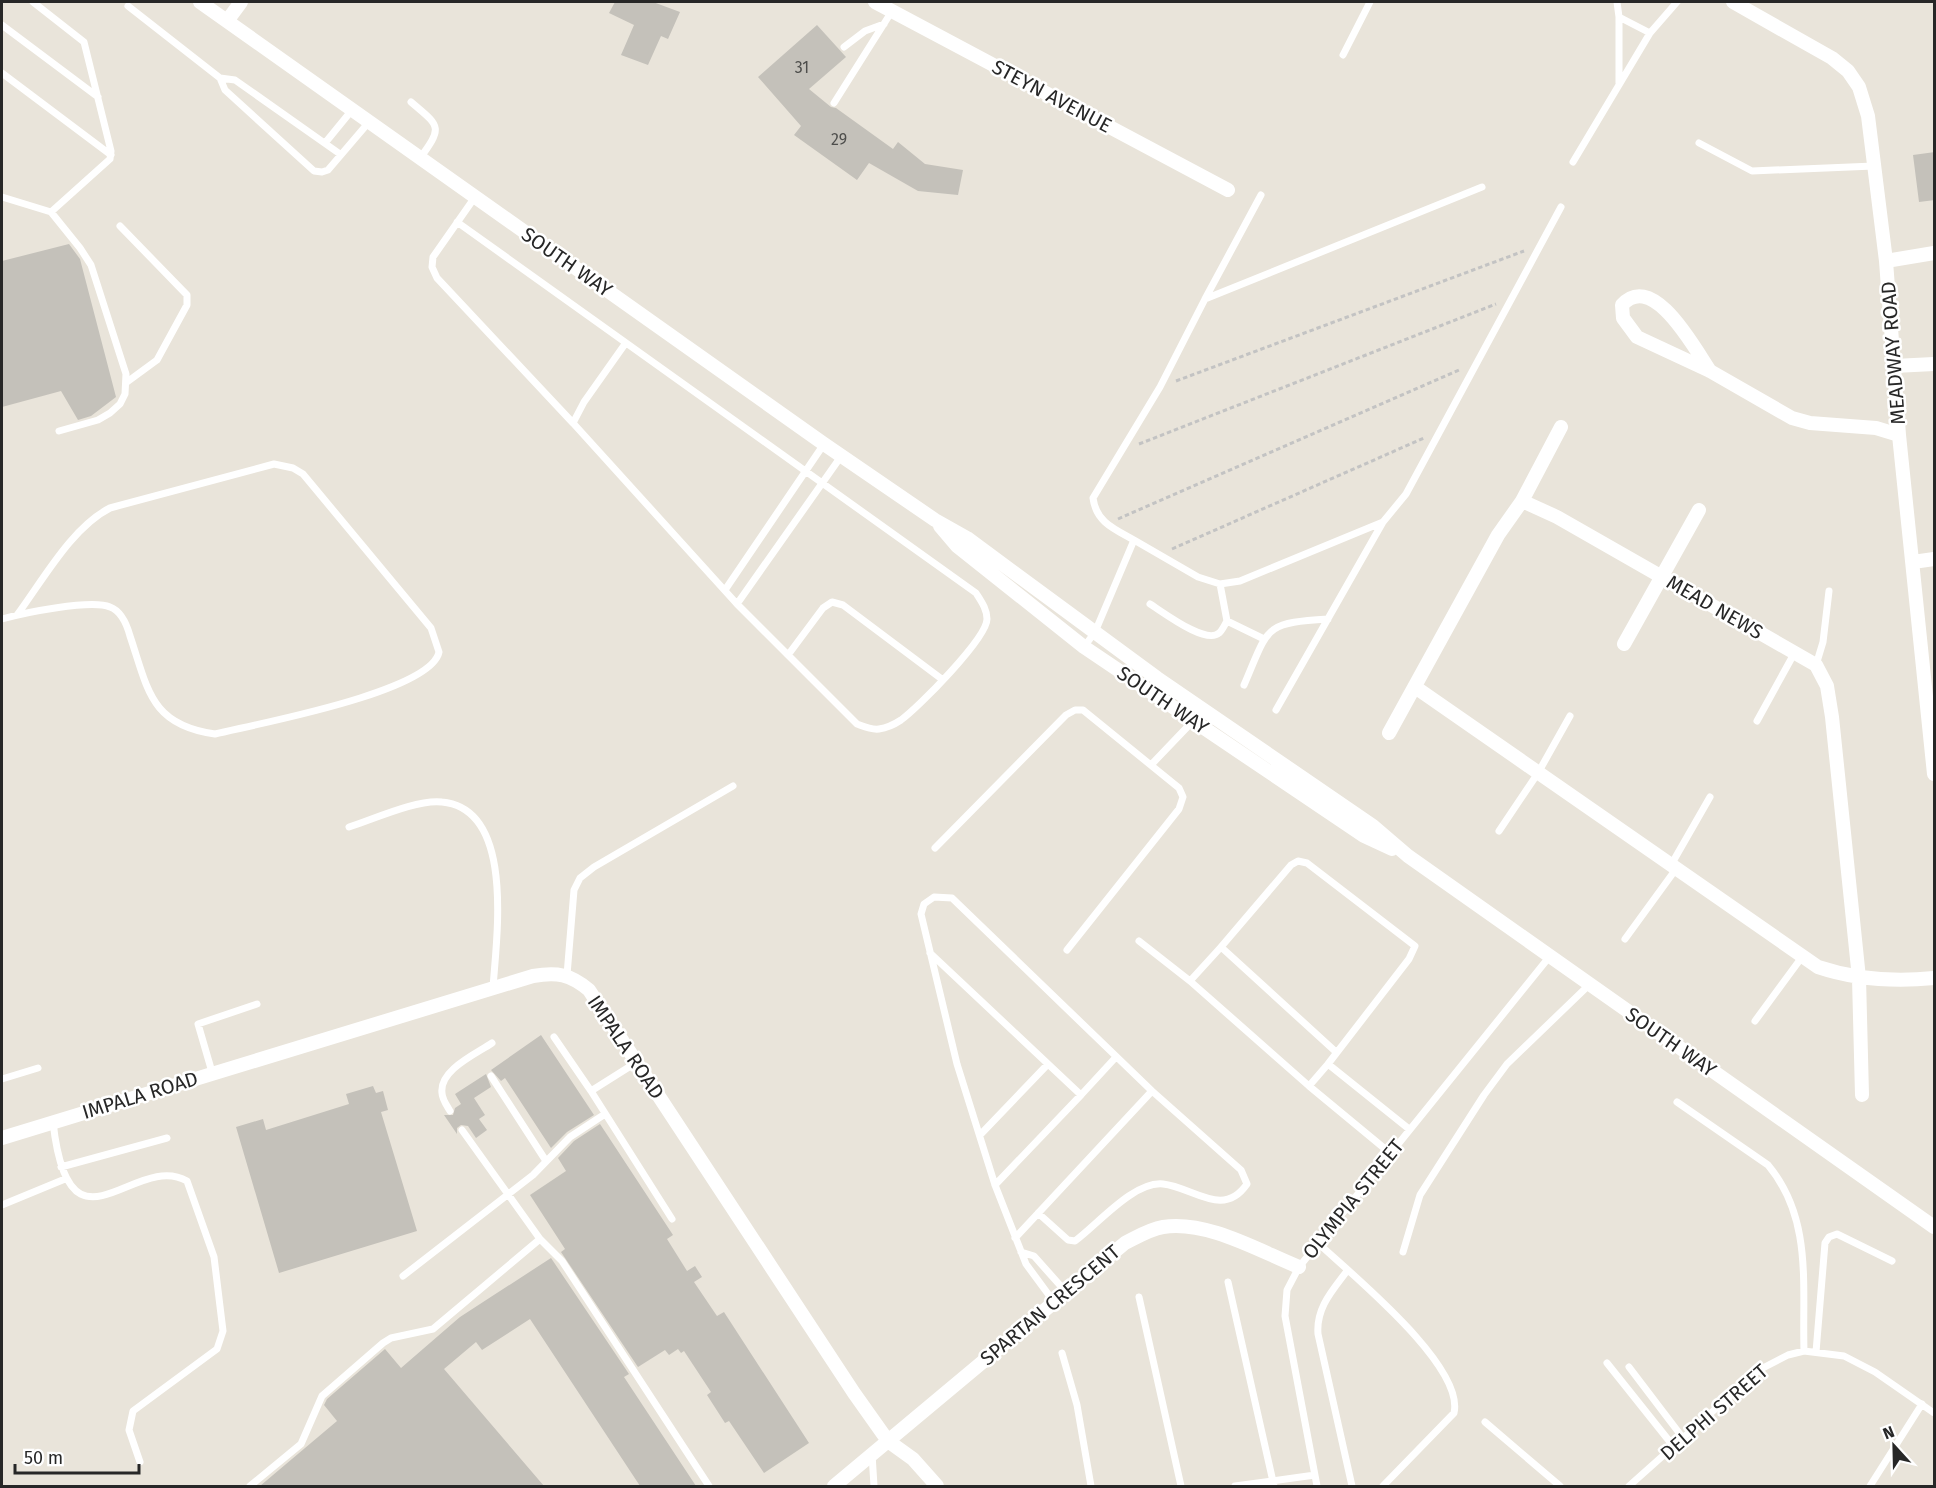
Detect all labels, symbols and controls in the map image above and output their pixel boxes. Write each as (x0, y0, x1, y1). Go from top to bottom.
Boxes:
street label: STEYN AVENUE (988, 54, 1116, 138)
house number: 31 (795, 58, 809, 77)
house number: 29 (831, 130, 847, 149)
street label: SOUTH WAY (517, 222, 617, 302)
street label: MEADWAY ROAD (1876, 280, 1910, 426)
street label: MEAD NEWS (1662, 570, 1768, 644)
street label: SOUTH WAY (1113, 661, 1213, 739)
street label: IMPALA ROAD (583, 991, 669, 1103)
street label: SOUTH WAY (1621, 1002, 1721, 1082)
street label: IMPALA ROAD (79, 1066, 201, 1124)
street label: OLYMPIA STREET (1297, 1134, 1409, 1264)
street label: SPARTAN CRESCENT (975, 1239, 1125, 1370)
street label: DELPHI STREET (1655, 1358, 1773, 1465)
north arrow (1864, 1416, 1924, 1476)
text: N (1880, 1422, 1897, 1443)
scale bar (15, 1437, 140, 1475)
text: 50 m (24, 1447, 63, 1469)

